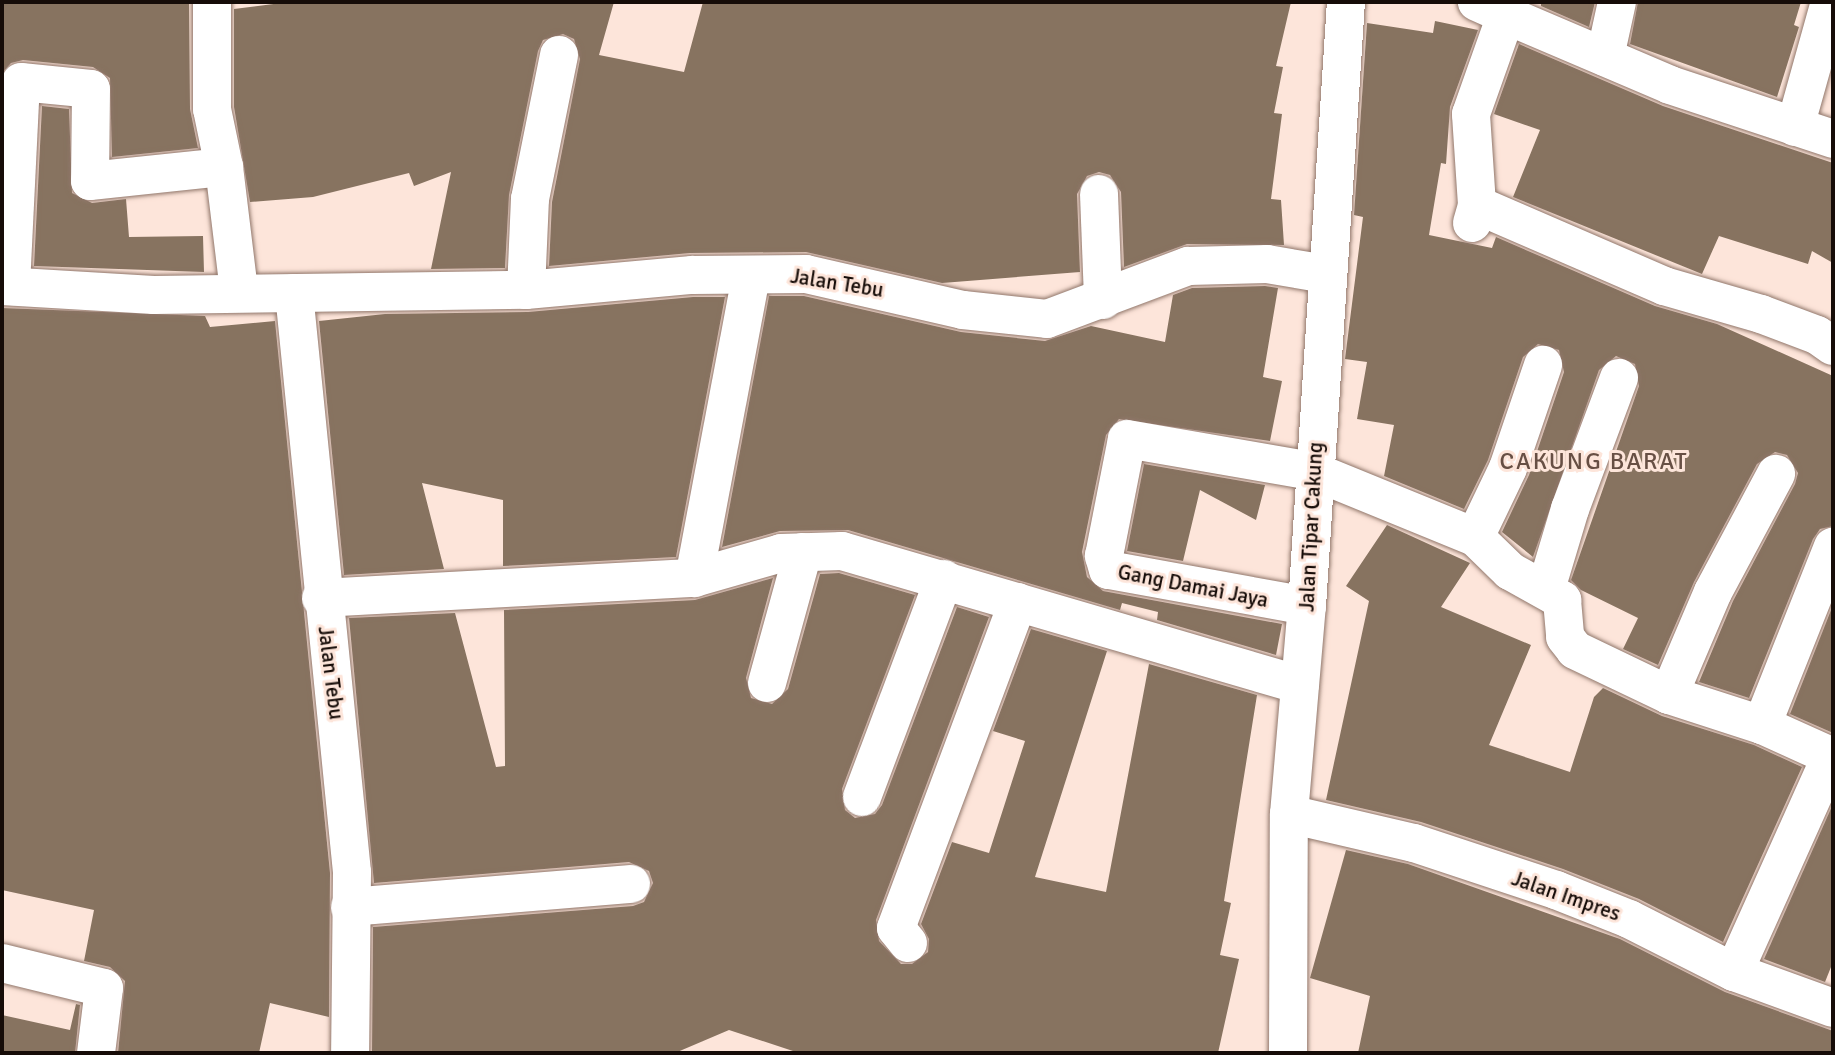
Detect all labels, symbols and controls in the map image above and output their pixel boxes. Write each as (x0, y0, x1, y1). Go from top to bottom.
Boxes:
street label: Jalan Tebu (789, 263, 885, 303)
street label: Jalan Tipar Cakung (1294, 441, 1328, 613)
district label: CAKUNG BARAT (1501, 448, 1687, 476)
street label: Gang Damai Jaya (1116, 559, 1270, 613)
street label: Jalan Tebu (313, 625, 349, 721)
street label: Jalan Impres (1508, 866, 1624, 926)

